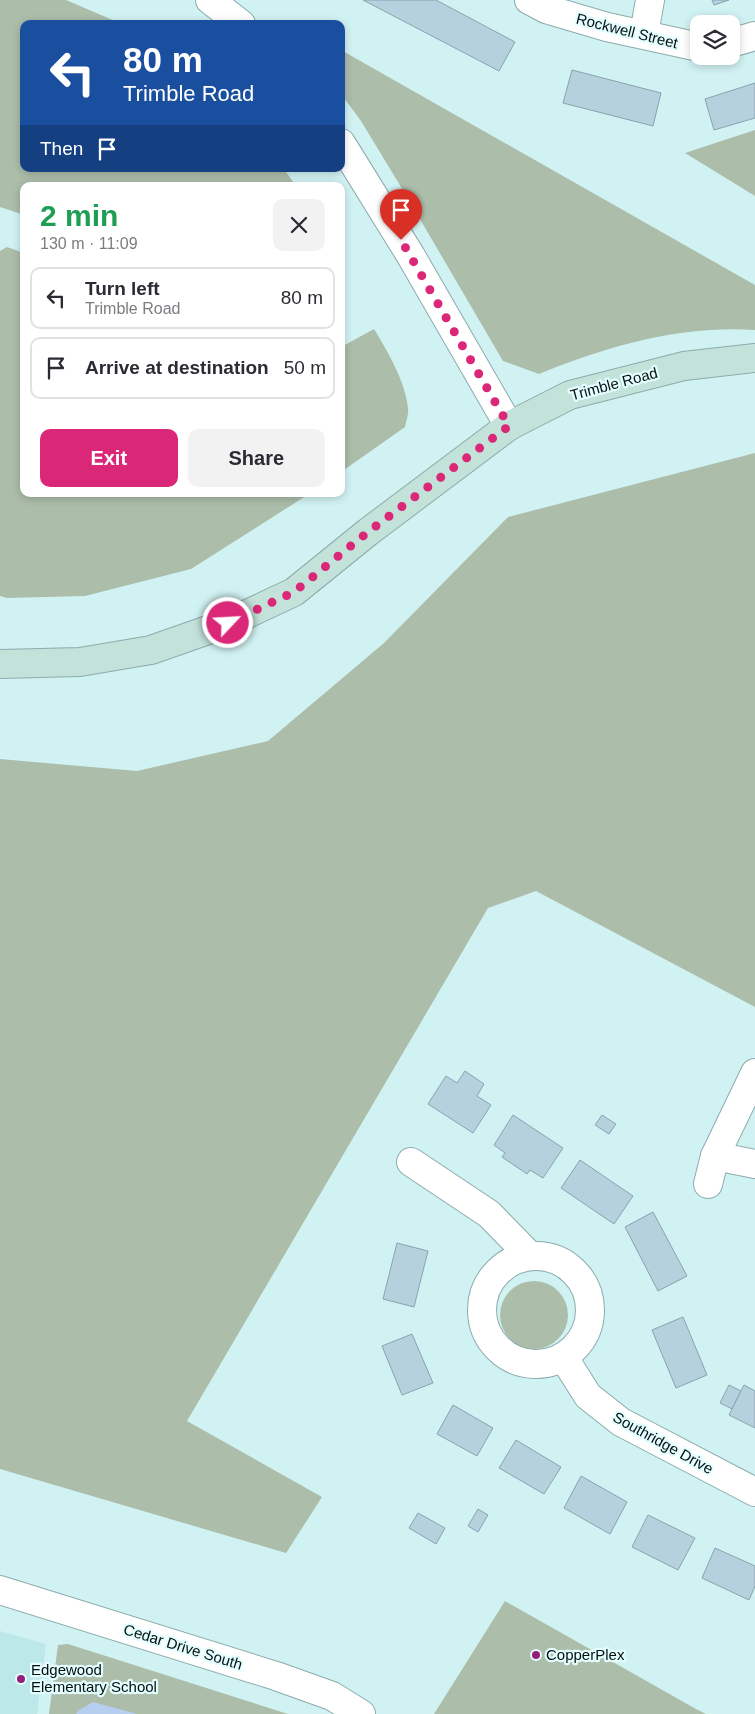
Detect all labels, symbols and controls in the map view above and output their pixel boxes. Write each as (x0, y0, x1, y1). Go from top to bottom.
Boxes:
street label: Rockwell Street (575, 10, 681, 52)
map controls (690, 15, 740, 65)
button: layers (690, 15, 740, 65)
icon: left (40, 40, 105, 105)
text: 80 m (123, 40, 203, 79)
text: Trimble Road (123, 81, 254, 106)
icon: arrive (93, 135, 121, 163)
text: Then (40, 138, 83, 159)
pin (380, 189, 422, 240)
icon: arrive (387, 196, 415, 224)
text: 2 min (40, 199, 118, 232)
button: close (273, 199, 325, 251)
text: 130 m · 11:09 (40, 235, 138, 252)
text: Turn left (85, 278, 160, 299)
icon: left (42, 284, 70, 312)
text: 80 m (281, 287, 323, 308)
text: Trimble Road (85, 300, 180, 317)
icon: arrive (42, 354, 70, 382)
text: Arrive at destination (85, 357, 269, 378)
text: 50 m (284, 357, 326, 378)
street label: Trimble Road (568, 364, 659, 403)
button: Exit (40, 429, 178, 487)
button: Share (188, 429, 325, 487)
position arrow (201, 596, 253, 648)
street label: Southridge Drive (610, 1408, 716, 1477)
street label: Cedar Drive South (122, 1620, 245, 1673)
place label: CopperPlex (546, 1646, 625, 1663)
marker: CopperPlex (530, 1649, 542, 1661)
place label: Edgewood Elementary School (31, 1661, 157, 1695)
marker: Edgewood Elementary School (15, 1673, 27, 1685)

